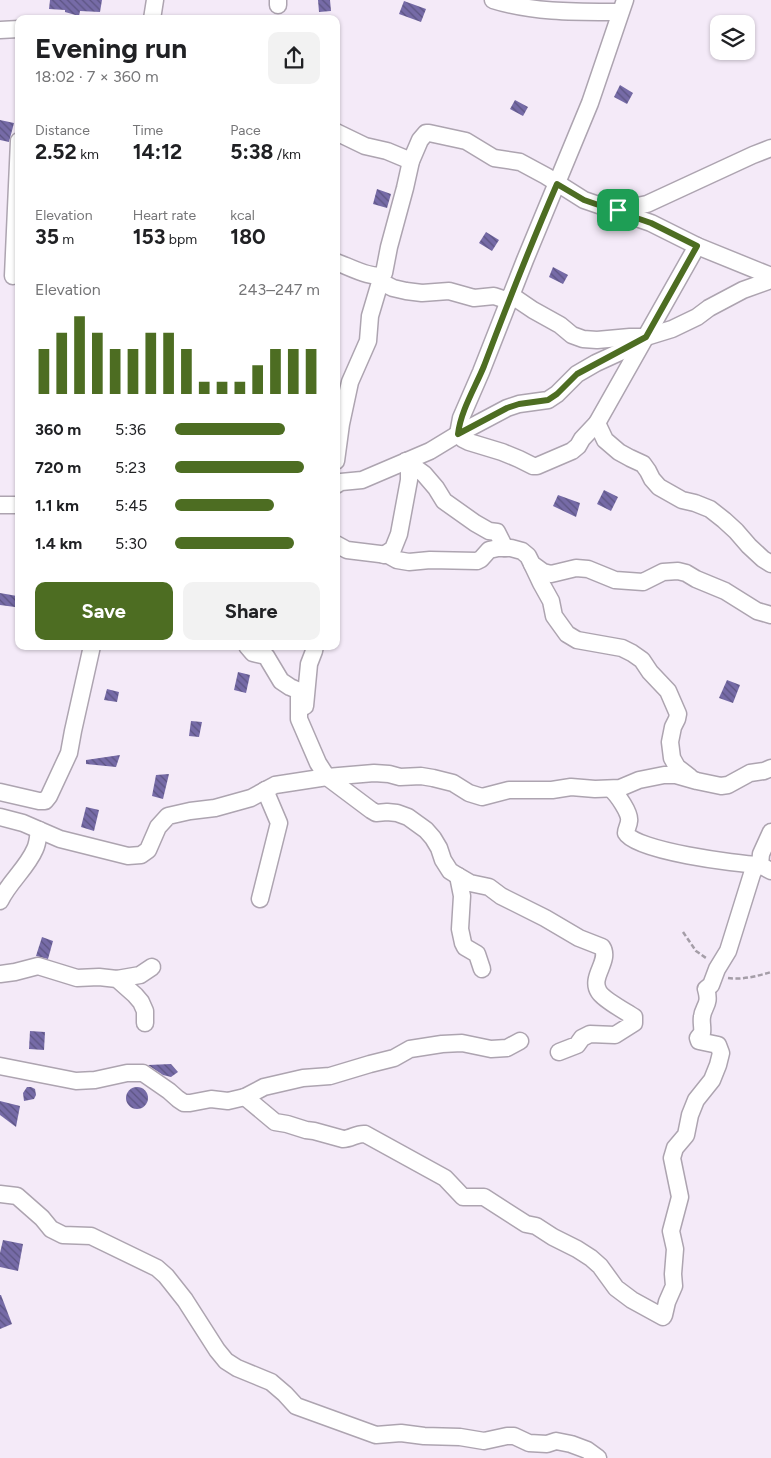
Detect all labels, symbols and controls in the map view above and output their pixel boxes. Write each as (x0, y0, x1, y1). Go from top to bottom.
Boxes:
map controls (710, 15, 755, 60)
button: layers (710, 15, 755, 60)
text: Evening run (35, 31, 187, 65)
button: share (268, 32, 320, 84)
text: 18:02 · 7 × 360 m (35, 67, 159, 86)
text: Distance (35, 122, 90, 139)
text: Time (133, 122, 163, 139)
text: Pace (230, 122, 261, 139)
text: 2.52 (35, 139, 77, 164)
text: 14:12 (133, 139, 182, 164)
text: 5:38 (230, 139, 273, 164)
text: km (77, 146, 99, 163)
text: /km (273, 146, 301, 163)
pin (597, 189, 639, 231)
icon: arrive (604, 196, 632, 224)
text: Elevation (35, 207, 93, 224)
text: Heart rate (133, 207, 196, 224)
text: kcal (230, 207, 255, 224)
text: 35 (35, 224, 59, 249)
text: 153 (133, 224, 165, 249)
text: 180 (230, 224, 266, 249)
text: m (59, 231, 74, 248)
text: bpm (165, 231, 197, 248)
text: Elevation (35, 280, 101, 299)
text: 243–247 m (239, 280, 320, 299)
text: 360 m (35, 420, 81, 439)
text: 5:36 (115, 420, 146, 439)
text: 720 m (35, 458, 81, 477)
text: 5:23 (115, 458, 146, 477)
text: 1.1 km (35, 496, 79, 515)
text: 5:45 (115, 496, 147, 515)
text: 1.4 km (35, 534, 82, 553)
text: 5:30 (115, 534, 147, 553)
button: Save (35, 582, 173, 640)
button: Share (183, 582, 320, 640)

